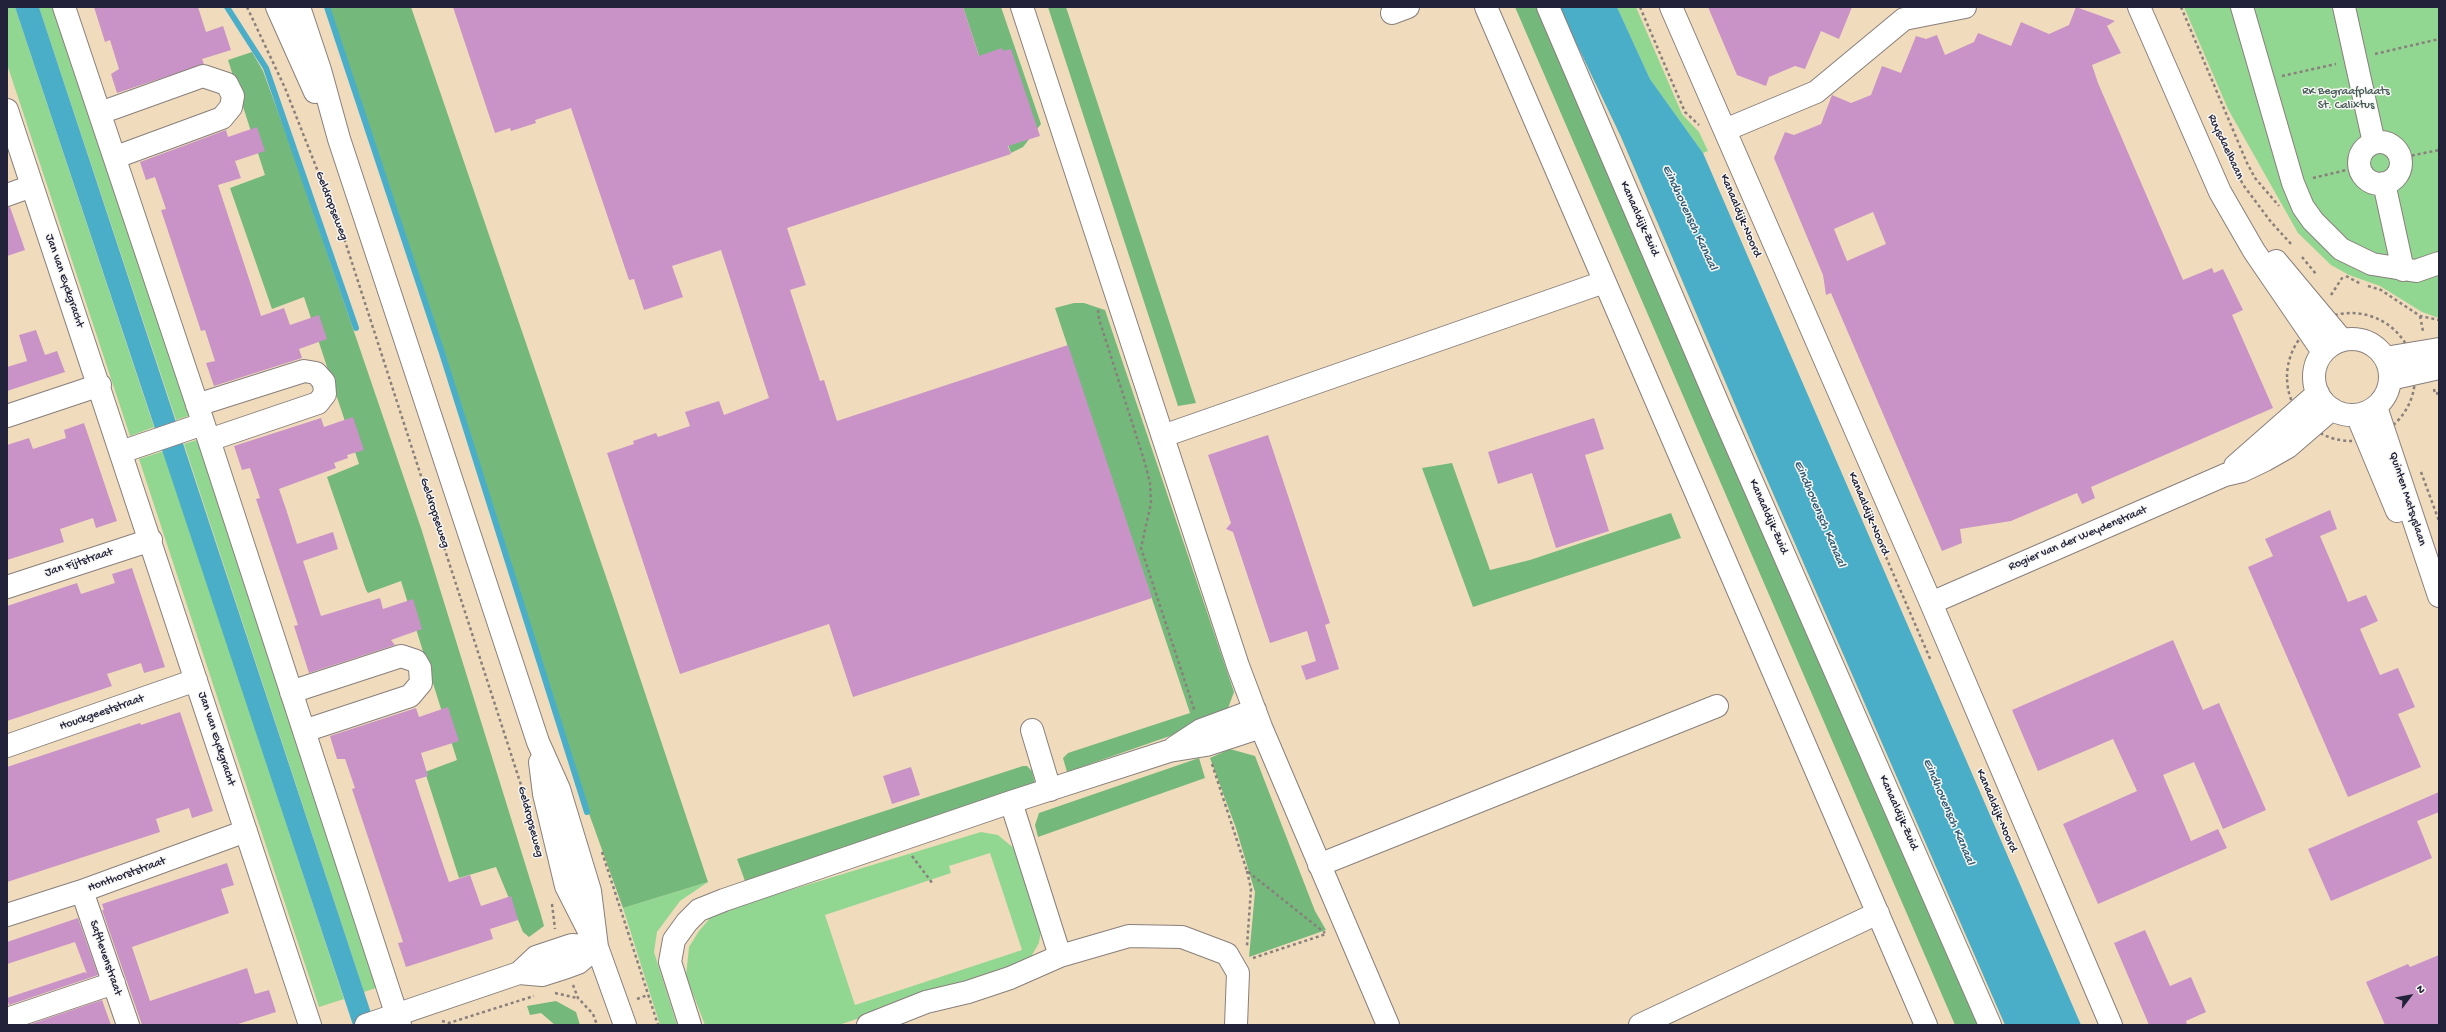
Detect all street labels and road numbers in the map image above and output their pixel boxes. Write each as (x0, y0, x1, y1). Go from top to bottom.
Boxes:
street label: Ruysdaelbaan (2204, 112, 2246, 182)
street label: Geldropseweg (311, 169, 351, 243)
street label: Kanaaldijk-Noord (1716, 172, 1764, 260)
street label: Kanaaldijk-Zuid (1616, 179, 1662, 259)
street label: Jan van Eyckgracht (41, 232, 87, 330)
street label: Quinten Matsyslaan (2385, 450, 2429, 548)
street label: Kanaaldijk-Noord (1844, 470, 1892, 558)
street label: Geldropseweg (416, 476, 452, 550)
street label: Kanaaldijk-Zuid (1745, 477, 1791, 557)
street label: Rogier van der Weydenstraat (2007, 503, 2149, 575)
street label: Jan Fijtstraat (43, 545, 115, 581)
street label: Jan van Eyckgracht (194, 690, 238, 788)
street label: Houckgeeststraat (58, 692, 146, 734)
street label: Kanaaldijk-Noord (1972, 767, 2020, 855)
street label: Kanaaldijk-Zuid (1875, 773, 1921, 853)
street label: Geldropseweg (514, 785, 546, 859)
street label: Honthorststraat (86, 854, 168, 896)
street label: Saftlevenstraat (85, 918, 125, 998)

